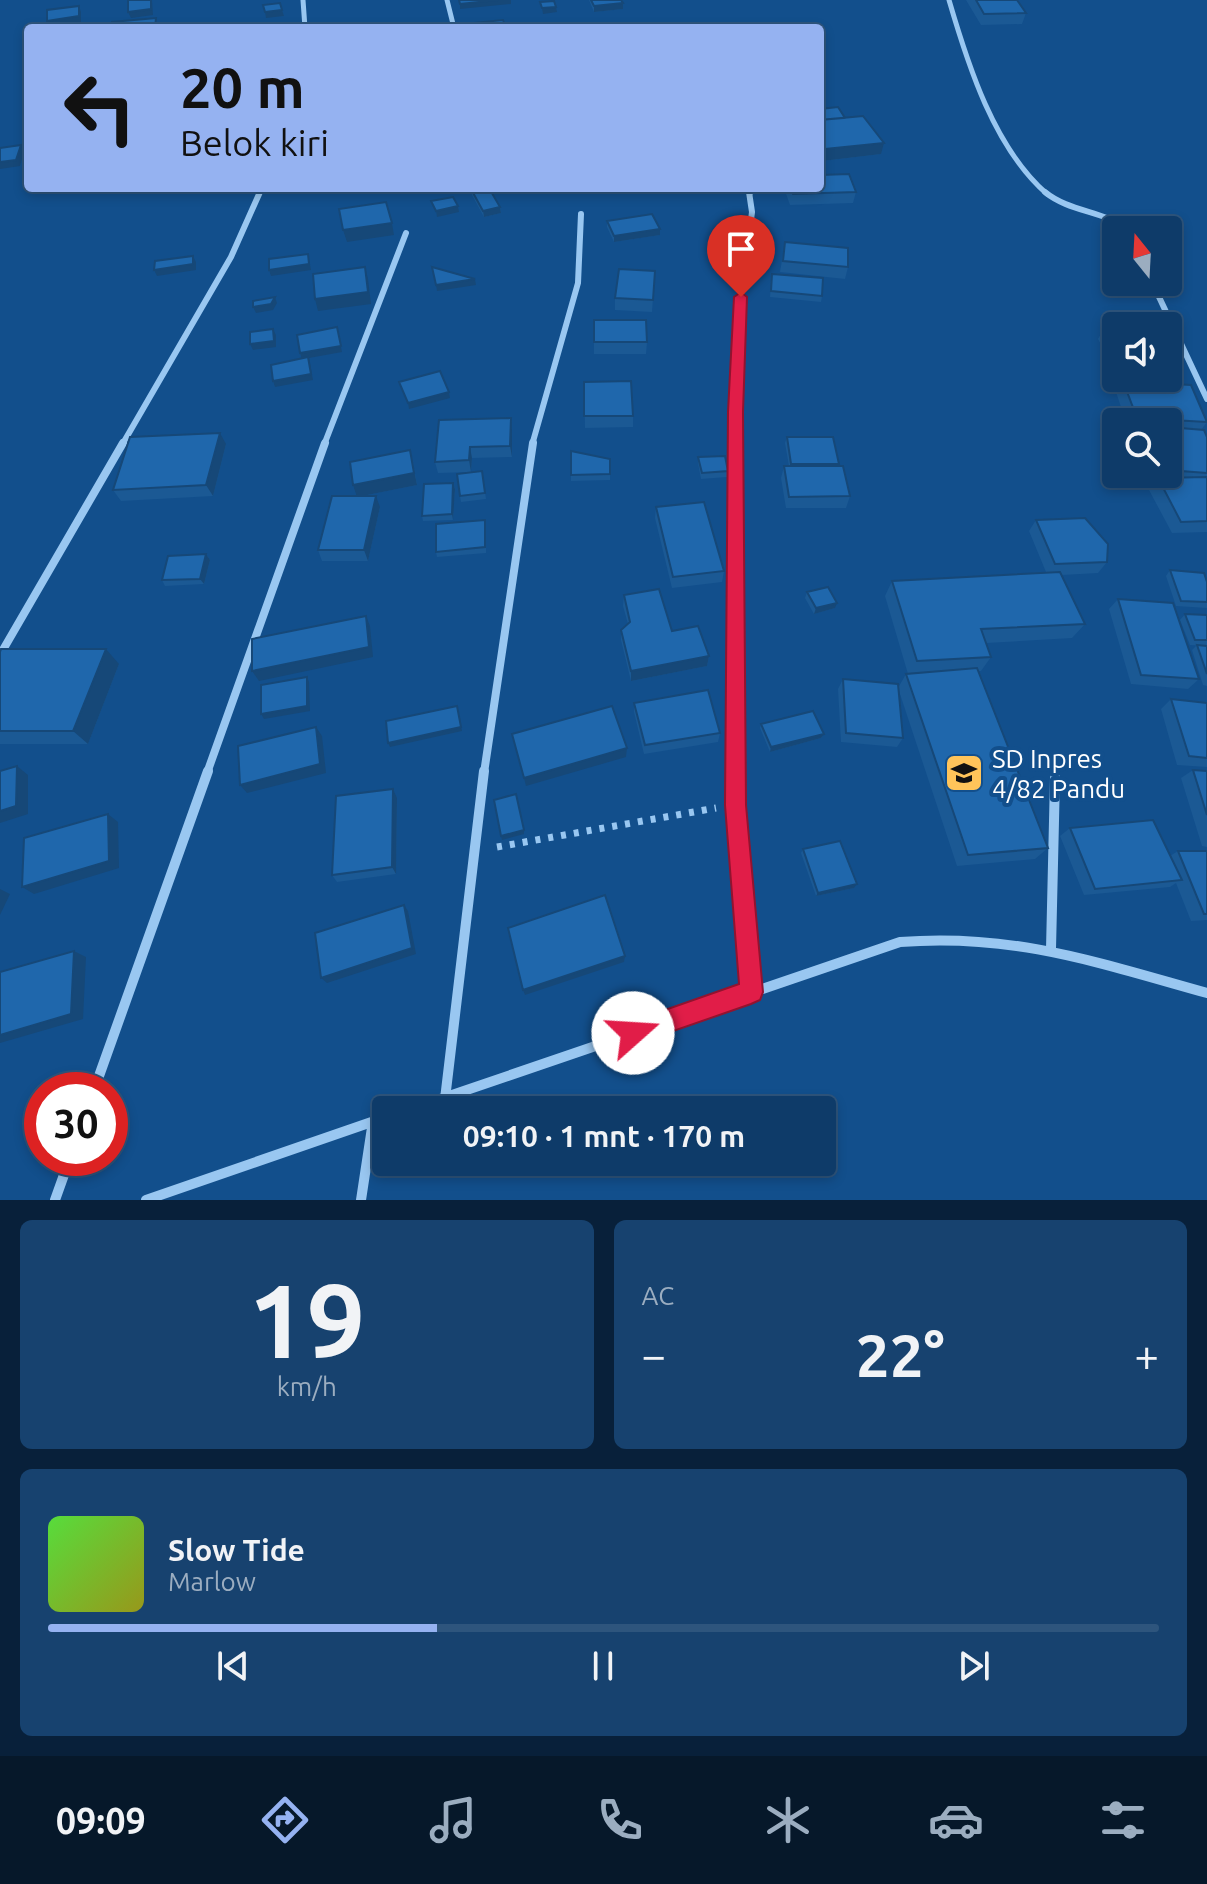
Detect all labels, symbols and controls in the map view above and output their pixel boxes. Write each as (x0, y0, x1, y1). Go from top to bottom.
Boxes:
icon: left (48, 56, 152, 160)
text: 20 m (180, 56, 305, 119)
text: Belok kiri (180, 122, 329, 163)
pin (707, 215, 775, 297)
north arrow (1102, 216, 1182, 296)
map controls (1102, 216, 1182, 488)
icon: arrive (719, 227, 763, 271)
button: sound (1102, 312, 1182, 392)
button: search (1102, 408, 1182, 488)
place label: SD Inpres 4/82 Pandu (992, 744, 1125, 803)
school or university icon: SD Inpres 4/82 Pandu (943, 752, 985, 794)
position arrow (591, 991, 675, 1075)
speed limit sign: 30 (24, 1072, 128, 1176)
text: 09:10 · 1 mnt · 170 m (463, 1119, 745, 1153)
text: 19 (248, 1261, 365, 1378)
text: AC (642, 1281, 674, 1310)
text: 22° (856, 1321, 945, 1388)
text: − (642, 1330, 666, 1379)
text: + (1134, 1330, 1159, 1379)
text: km/h (277, 1372, 337, 1401)
text: Slow Tide (168, 1533, 305, 1567)
text: Marlow (168, 1567, 256, 1596)
icon: previous (211, 1644, 255, 1688)
icon: pause (581, 1644, 625, 1688)
icon: next (952, 1644, 996, 1688)
icon: directions (257, 1792, 313, 1848)
icon: music (425, 1792, 481, 1848)
icon: phone (592, 1792, 648, 1848)
icon: climate (760, 1792, 816, 1848)
icon: car (928, 1792, 984, 1848)
icon: filters (1095, 1792, 1151, 1848)
text: 09:09 (56, 1800, 146, 1841)

